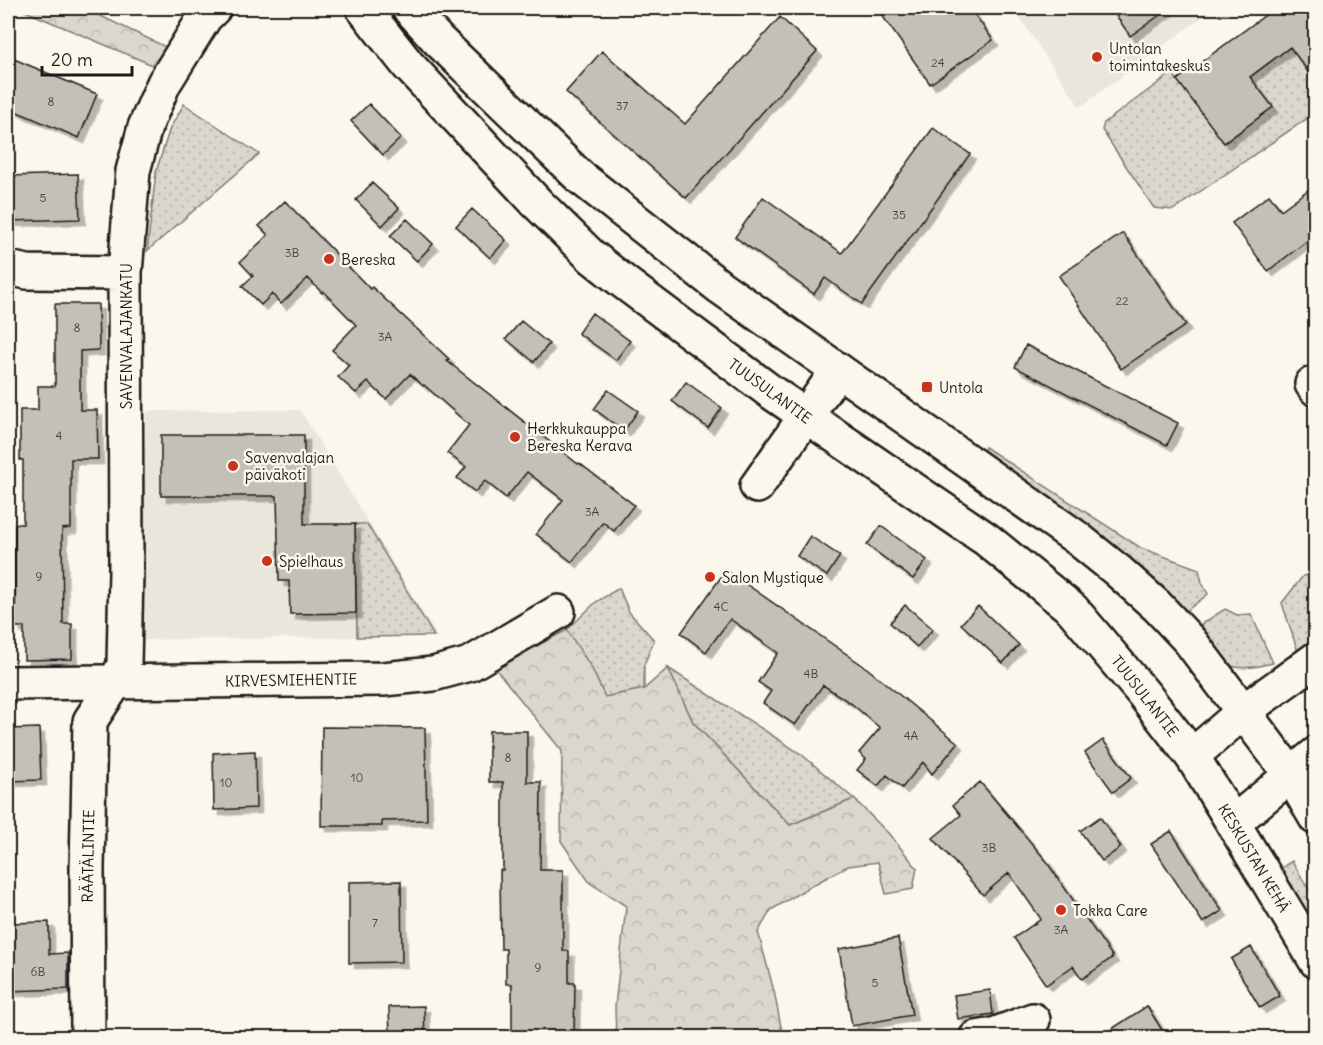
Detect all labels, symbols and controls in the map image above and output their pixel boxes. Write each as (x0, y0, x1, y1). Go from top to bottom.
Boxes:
scale bar (42, 39, 132, 77)
place label: Untolan toimintakeskus (1109, 39, 1210, 75)
text: 20 m (51, 48, 93, 71)
marker: Untolan toimintakeskus (1090, 50, 1104, 64)
house number: 24 (931, 55, 945, 70)
house number: 8 (48, 94, 55, 109)
house number: 37 (616, 98, 628, 113)
house number: 5 (40, 190, 47, 205)
house number: 35 (892, 207, 906, 222)
house number: 3B (285, 245, 299, 260)
place label: Bereska (341, 250, 396, 269)
marker: Bereska (322, 252, 336, 266)
street label: SAVENVALAJANKATU (117, 263, 136, 409)
house number: 22 (1115, 293, 1129, 308)
house number: 8 (74, 320, 81, 335)
house number: 3A (378, 329, 393, 344)
street label: TUUSULANTIE (725, 354, 815, 428)
place label: Untola (939, 378, 984, 397)
marker: Untola (920, 380, 934, 394)
place label: Herkkukauppa Bereska Kerava (527, 419, 633, 455)
house number: 4 (56, 428, 63, 443)
marker: Herkkukauppa Bereska Kerava (508, 430, 522, 444)
place label: Savenvalajan päiväkoti (245, 448, 334, 484)
marker: Savenvalajan päiväkoti (226, 459, 240, 473)
house number: 3A (585, 504, 600, 519)
place label: Spielhaus (279, 552, 344, 571)
marker: Spielhaus (260, 554, 274, 568)
place label: Salon Mystique (722, 568, 824, 587)
house number: 9 (36, 569, 43, 584)
marker: Salon Mystique (703, 570, 717, 584)
house number: 4C (714, 599, 729, 614)
street label: TUUSULANTIE (1107, 651, 1183, 741)
house number: 4B (804, 666, 819, 681)
street label: KIRVESMIEHENTIE (225, 669, 358, 691)
house number: 4A (904, 728, 919, 743)
house number: 8 (505, 750, 512, 765)
house number: 10 (351, 770, 363, 785)
house number: 10 (220, 775, 232, 790)
street label: KESKUSTAN KEHÄ (1214, 800, 1294, 916)
street label: RÄÄTÄLINTIE (78, 809, 98, 903)
house number: 3B (982, 840, 996, 855)
place label: Tokka Care (1073, 901, 1148, 920)
marker: Tokka Care (1054, 903, 1068, 917)
house number: 7 (372, 915, 378, 930)
house number: 3A (1054, 922, 1069, 937)
house number: 9 (535, 960, 542, 975)
house number: 6B (31, 964, 46, 979)
house number: 5 (872, 975, 879, 990)

